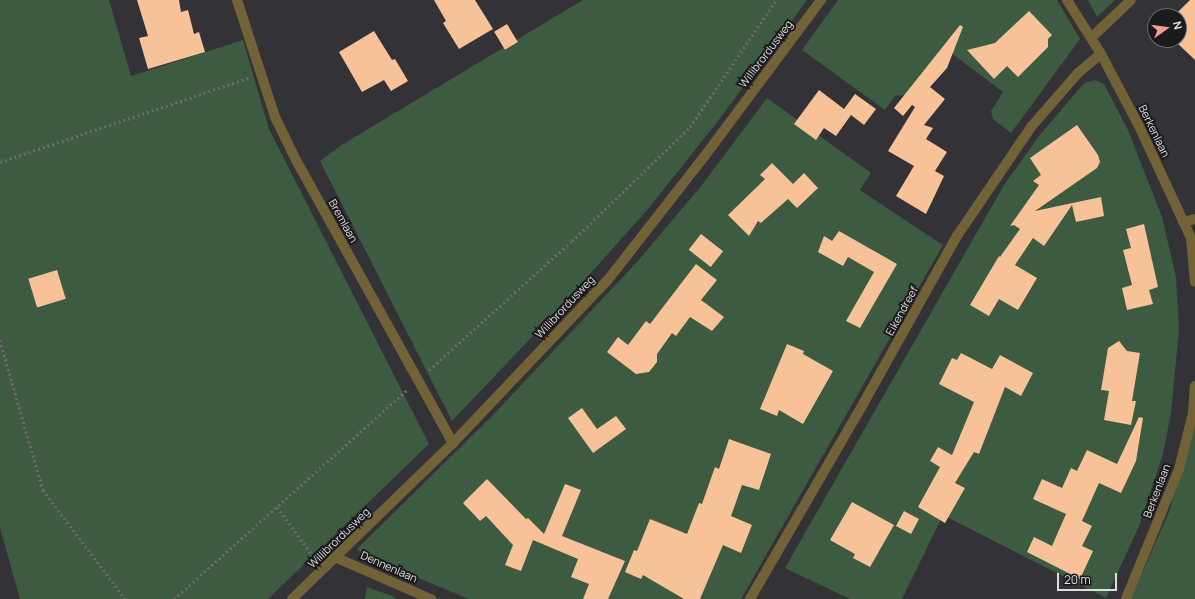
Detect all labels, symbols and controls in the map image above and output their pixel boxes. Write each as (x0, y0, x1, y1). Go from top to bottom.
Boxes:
north arrow (1147, 8, 1187, 48)
street label: Willibrordusweg (736, 18, 796, 90)
text: N (1170, 20, 1186, 31)
street label: Berkenlaan (1136, 103, 1172, 159)
street label: Bremlaan (326, 197, 360, 245)
street label: Willibrordusweg (533, 273, 597, 341)
street label: Eikendreef (883, 284, 921, 338)
street label: Berkenlaan (1141, 462, 1173, 520)
street label: Willibrordusweg (305, 505, 373, 571)
street label: Dennenlaan (359, 549, 419, 585)
scale bar (1059, 565, 1119, 591)
text: 20 m (1064, 571, 1091, 588)

